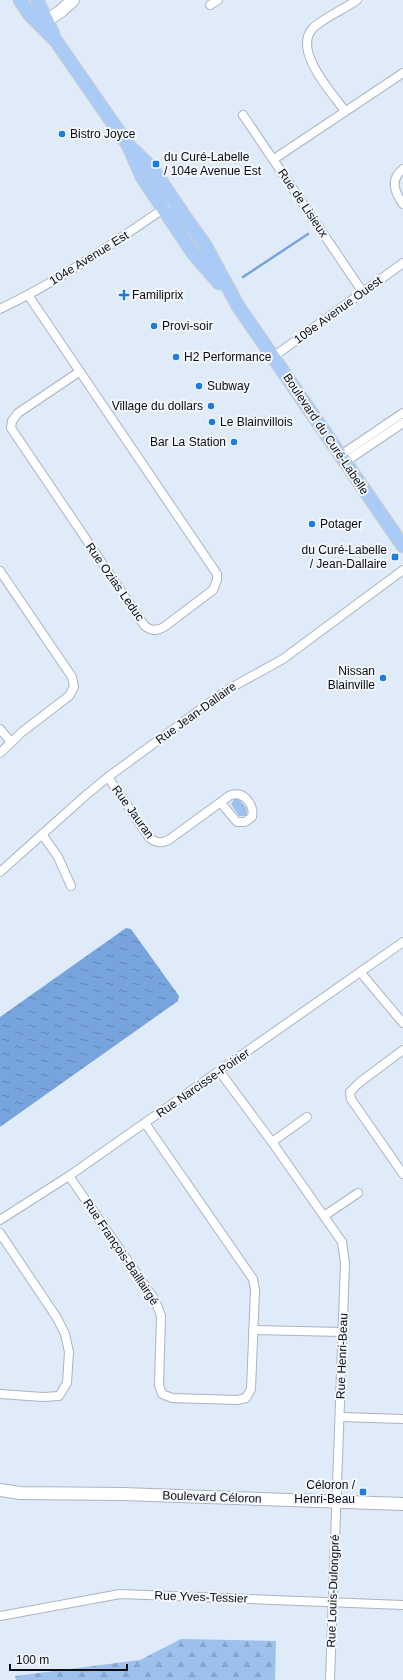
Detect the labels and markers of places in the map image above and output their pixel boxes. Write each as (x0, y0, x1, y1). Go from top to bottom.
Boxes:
place label: Bistro Joyce (70, 127, 136, 141)
marker: Bistro Joyce (57, 129, 67, 139)
place label: du Curé-Labelle / 104e Avenue Est (164, 150, 262, 178)
marker: du Curé-Labelle / 104e Avenue Est (151, 159, 161, 169)
place label: Familiprix (132, 288, 183, 302)
marker: Familiprix (119, 290, 129, 300)
place label: Provi-soir (162, 319, 213, 333)
marker: Provi-soir (149, 321, 159, 331)
place label: H2 Performance (184, 350, 272, 364)
marker: H2 Performance (171, 352, 181, 362)
place label: Subway (207, 379, 250, 393)
marker: Subway (194, 381, 204, 391)
place label: Village du dollars (112, 399, 203, 413)
marker: Village du dollars (206, 401, 216, 411)
place label: Le Blainvillois (220, 415, 293, 429)
marker: Le Blainvillois (207, 417, 217, 427)
place label: Bar La Station (150, 435, 226, 449)
marker: Bar La Station (229, 437, 239, 447)
place label: Potager (320, 517, 362, 531)
marker: Potager (307, 519, 317, 529)
place label: du Curé-Labelle / Jean-Dallaire (302, 543, 387, 571)
marker: du Curé-Labelle / Jean-Dallaire (390, 552, 400, 562)
place label: Nissan Blainville (328, 664, 375, 692)
marker: Nissan Blainville (378, 673, 388, 683)
place label: Céloron / Henri-Beau (294, 1478, 356, 1506)
marker: Céloron / Henri-Beau (358, 1487, 368, 1497)

